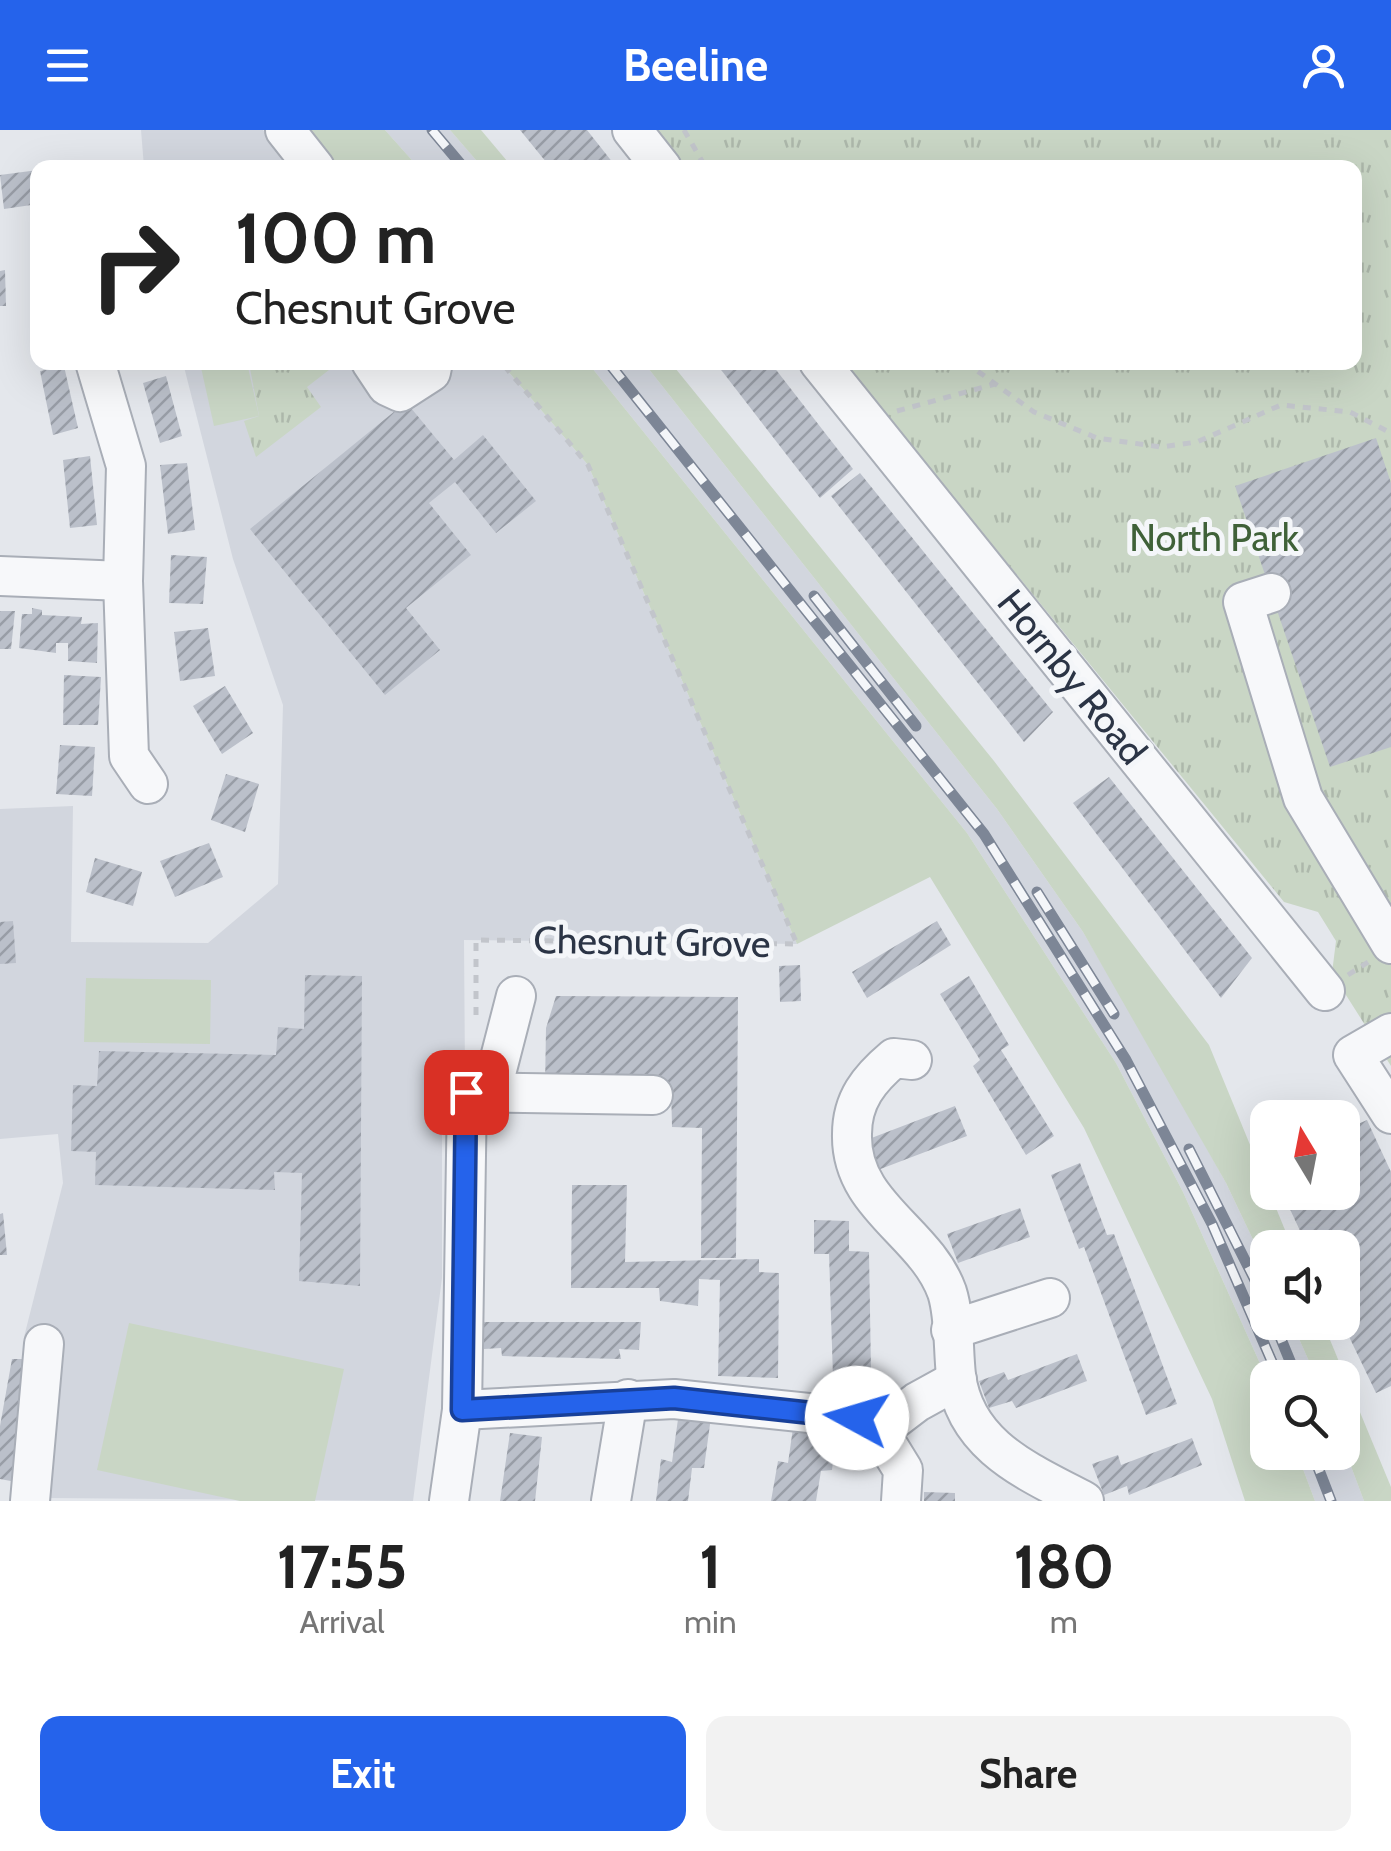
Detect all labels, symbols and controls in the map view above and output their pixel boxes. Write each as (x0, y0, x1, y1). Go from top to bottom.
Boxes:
icon: menu (40, 38, 95, 93)
text: Beeline (623, 38, 768, 92)
icon: person (1296, 38, 1351, 93)
text: 100 m (235, 195, 436, 281)
icon: right (70, 200, 200, 330)
text: Chesnut Grove (235, 281, 516, 335)
park label: North Park (1129, 514, 1299, 561)
street label: Hornby Road (988, 580, 1157, 774)
street label: Chesnut Grove (533, 916, 771, 967)
pin (424, 1050, 509, 1135)
icon: arrive (439, 1065, 494, 1120)
north arrow (1250, 1100, 1360, 1210)
map controls (1250, 1100, 1360, 1470)
button: sound (1250, 1230, 1360, 1340)
button: search (1250, 1360, 1360, 1470)
position arrow (805, 1366, 909, 1470)
text: 17:55 (277, 1530, 407, 1603)
text: 1 (699, 1530, 721, 1603)
text: 180 (1014, 1530, 1114, 1603)
text: Arrival (299, 1602, 385, 1641)
text: min (684, 1602, 737, 1641)
text: m (1050, 1602, 1078, 1641)
button: Exit (40, 1716, 686, 1831)
button: Share (706, 1716, 1351, 1831)

